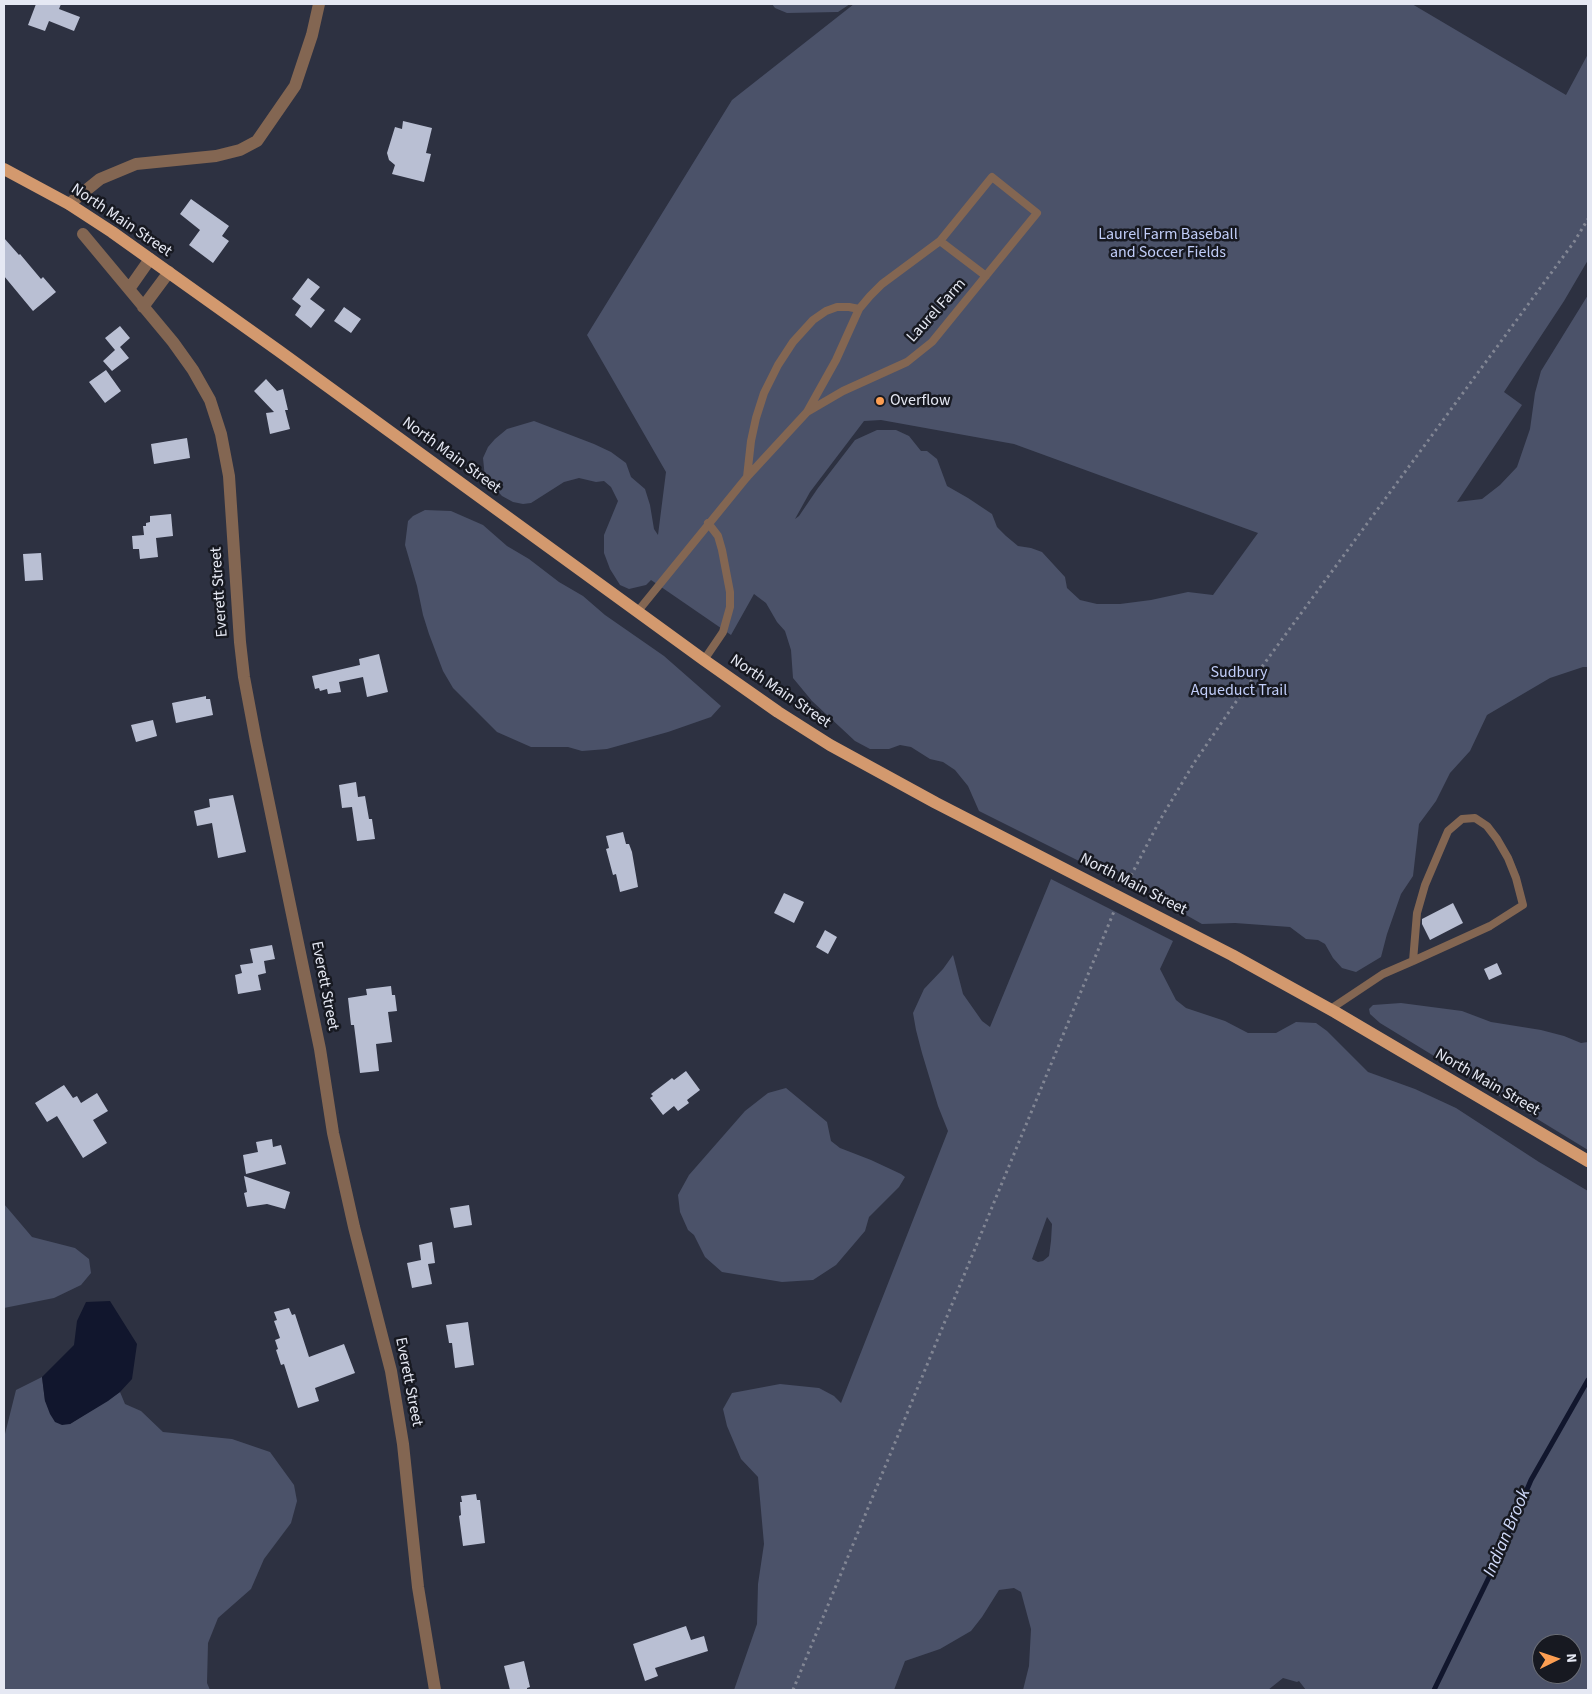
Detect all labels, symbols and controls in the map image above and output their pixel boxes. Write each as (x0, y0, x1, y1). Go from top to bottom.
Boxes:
street label: North Main Street (67, 180, 175, 262)
park label: Laurel Farm Baseball and Soccer Fields (1098, 225, 1238, 263)
street label: Laurel Farm (903, 275, 971, 347)
place label: Overflow (890, 391, 950, 411)
marker: Overflow (874, 395, 886, 407)
street label: North Main Street (398, 414, 504, 498)
street label: Everett Street (207, 546, 233, 638)
street label: North Main Street (726, 651, 834, 733)
park label: Sudbury Aqueduct Trail (1191, 663, 1287, 701)
street label: North Main Street (1076, 850, 1190, 920)
street label: Everett Street (306, 940, 342, 1032)
street label: North Main Street (1431, 1045, 1543, 1121)
street label: Everett Street (390, 1336, 426, 1428)
water label: Indian Brook (1480, 1486, 1536, 1580)
north arrow (1532, 1634, 1582, 1684)
text: N (1561, 1653, 1581, 1663)

